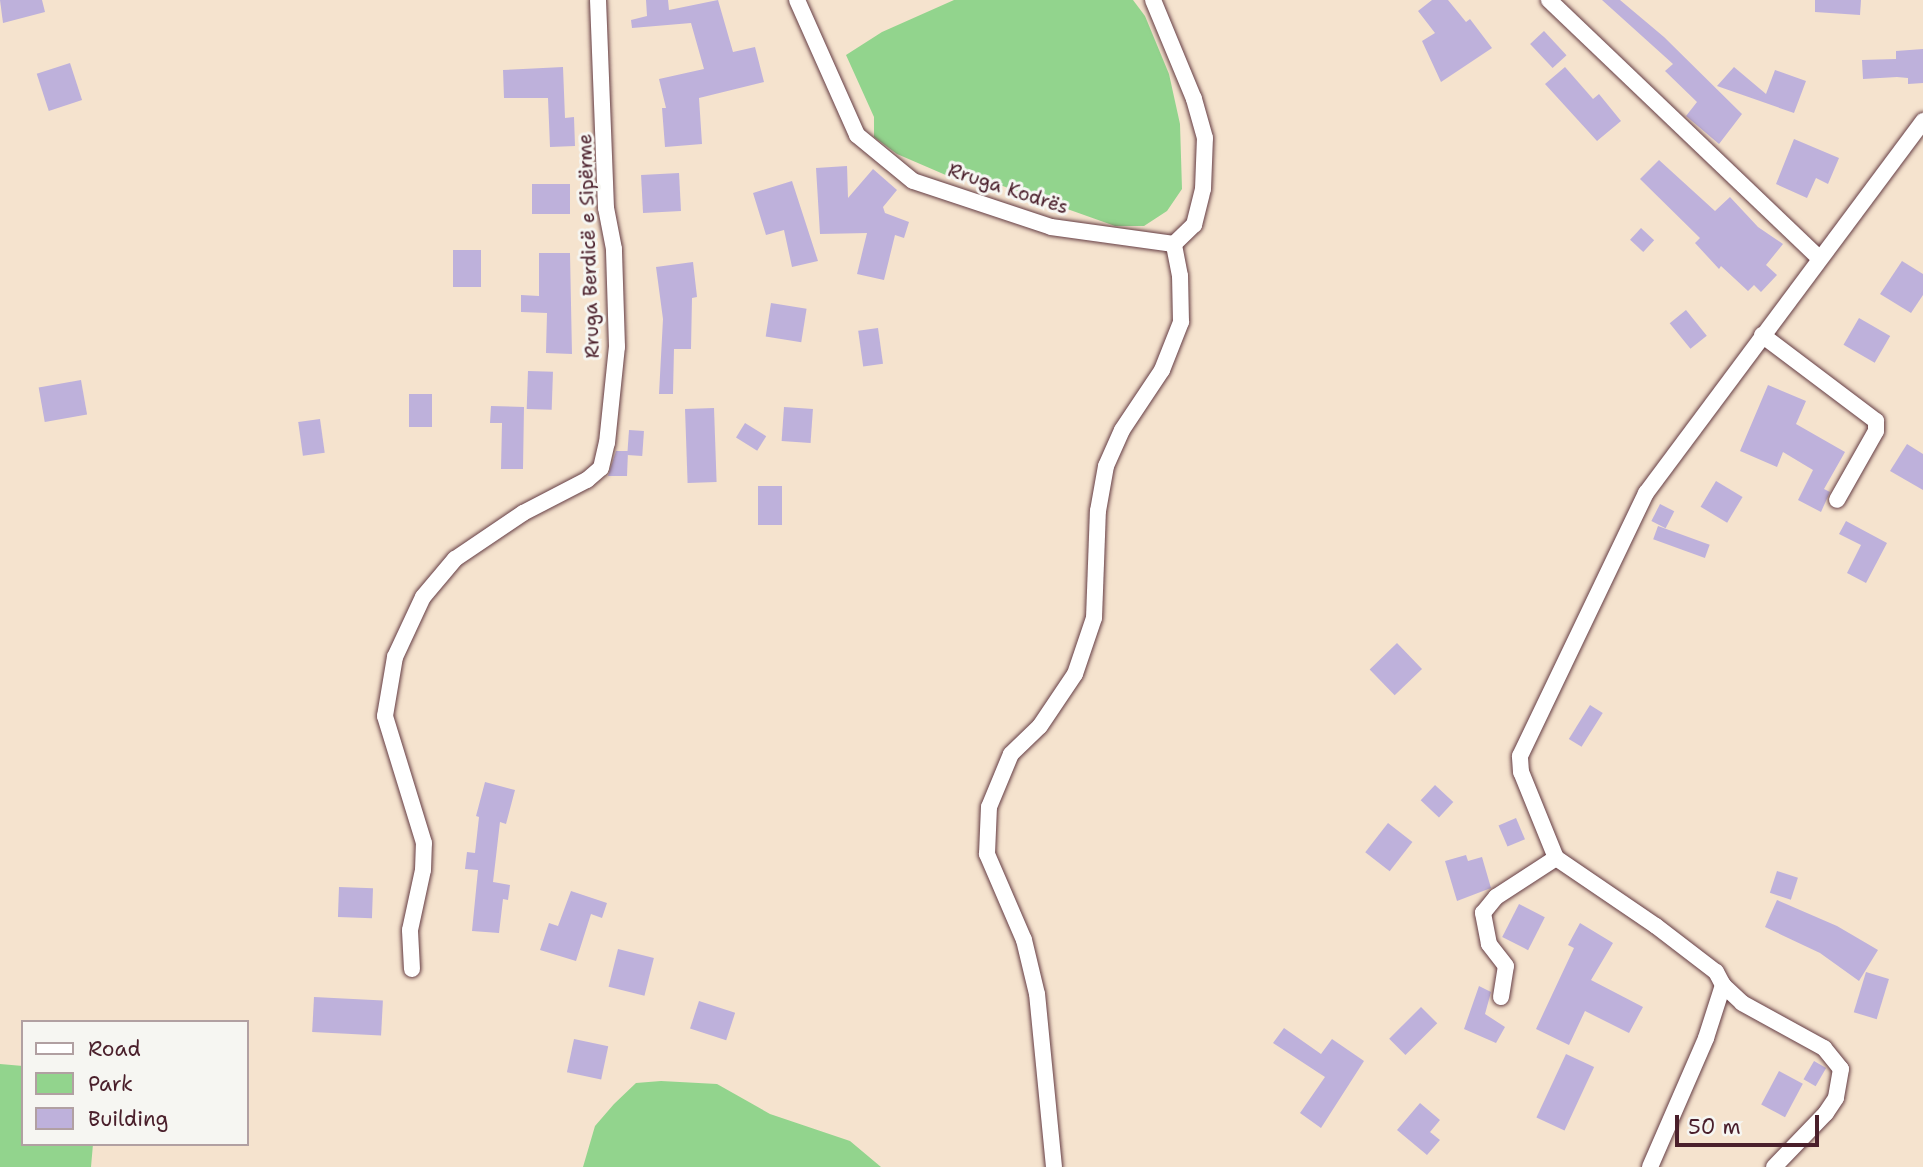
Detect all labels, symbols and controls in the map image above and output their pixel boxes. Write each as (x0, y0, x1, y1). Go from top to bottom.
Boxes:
street label: Rruga Berdicë e Sipërme (574, 133, 604, 359)
street label: Rruga Kodrës (945, 159, 1071, 219)
legend (21, 1020, 248, 1146)
text: Road (88, 1035, 141, 1063)
text: Park (88, 1070, 133, 1098)
scale bar (1678, 1100, 1822, 1144)
text: Building (88, 1105, 168, 1133)
text: 50 m (1688, 1113, 1741, 1141)

